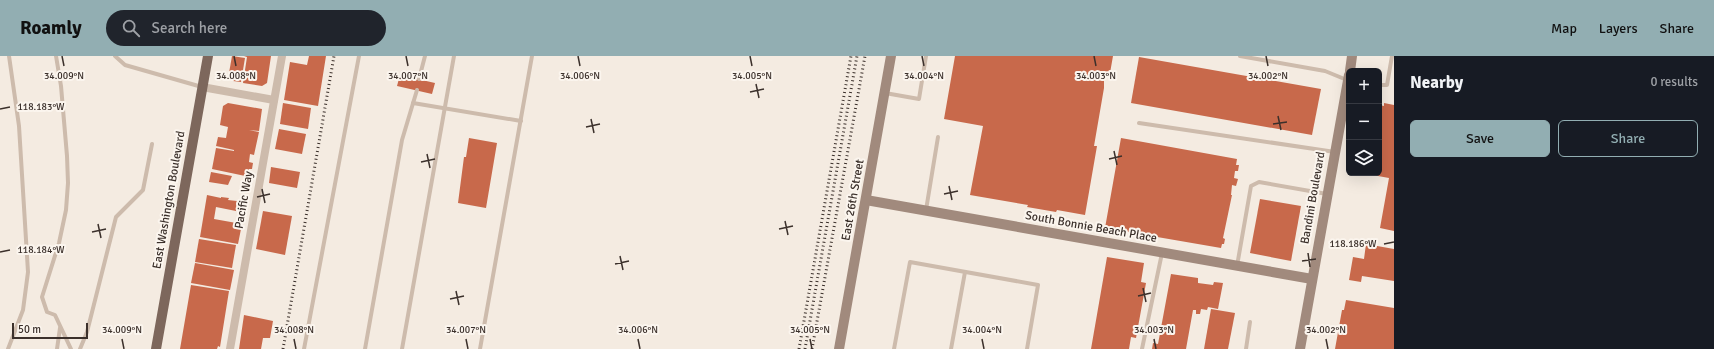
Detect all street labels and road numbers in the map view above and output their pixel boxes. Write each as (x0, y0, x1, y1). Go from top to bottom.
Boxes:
street label: East Washington Boulevard (149, 130, 189, 270)
street label: Bandini Boulevard (1298, 151, 1328, 245)
street label: East 26th Street (838, 158, 868, 242)
street label: Pacific Way (232, 170, 257, 230)
street label: South Bonnie Beach Place (1024, 208, 1158, 246)

